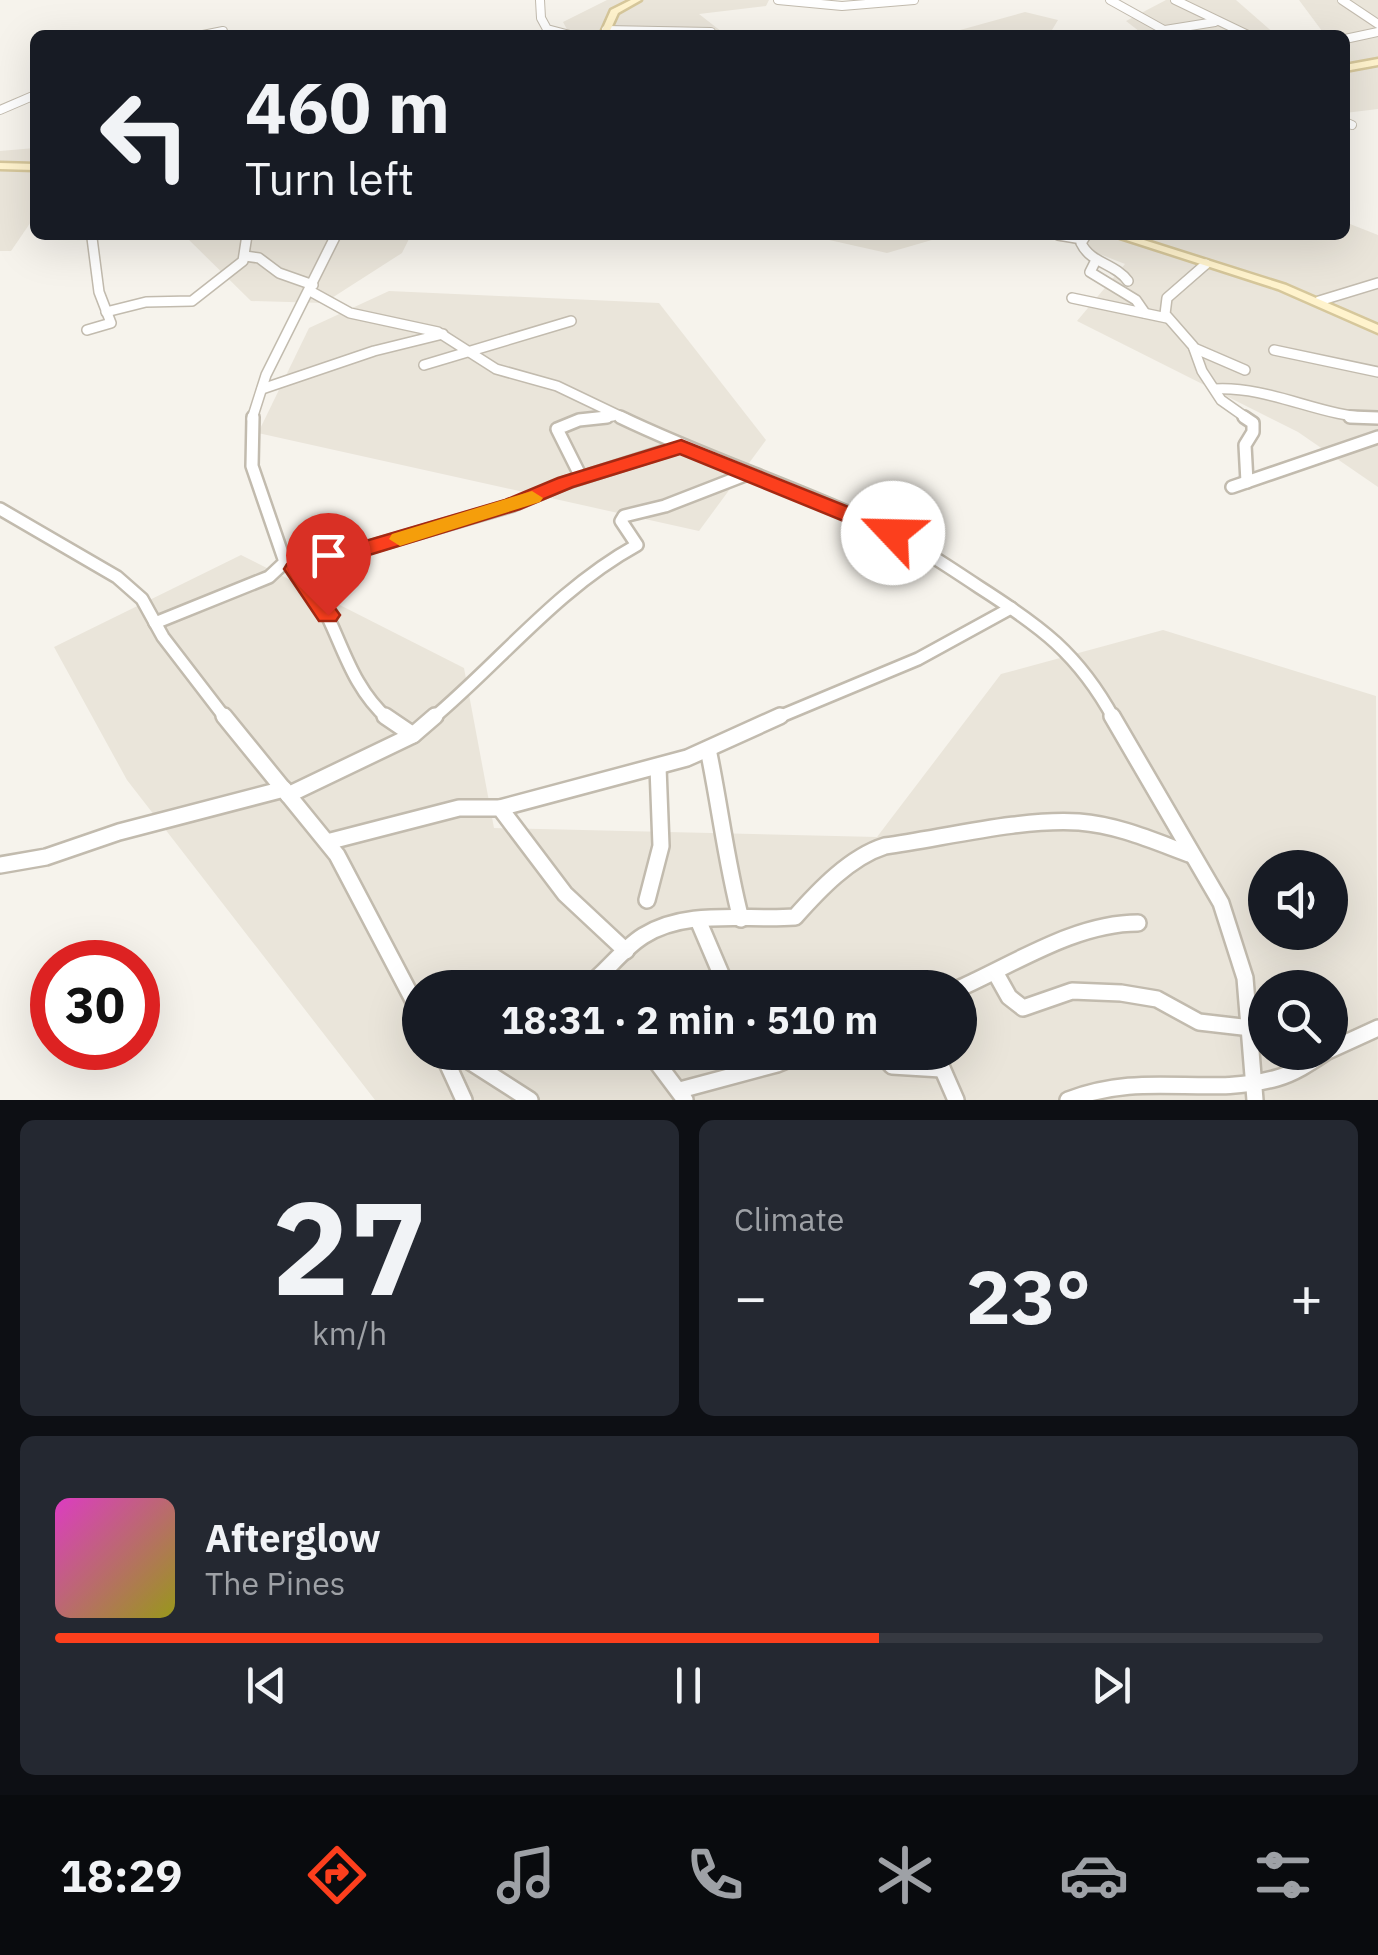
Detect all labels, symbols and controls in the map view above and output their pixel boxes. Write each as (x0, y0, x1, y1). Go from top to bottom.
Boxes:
text: 460 m (245, 61, 450, 152)
icon: left (80, 70, 210, 200)
text: Turn left (245, 149, 414, 207)
position arrow (841, 481, 945, 585)
pin (286, 513, 371, 616)
icon: arrive (301, 528, 356, 583)
map controls (1248, 850, 1348, 1070)
button: sound (1248, 850, 1348, 950)
speed limit sign: 30 (30, 940, 160, 1070)
button: search (1248, 970, 1348, 1070)
text: 18:31 · 2 min · 510 m (501, 995, 878, 1044)
text: 27 (271, 1162, 428, 1331)
text: Climate (734, 1198, 844, 1240)
text: 23° (966, 1247, 1091, 1345)
text: − (734, 1261, 767, 1332)
text: + (1290, 1261, 1323, 1332)
text: km/h (312, 1312, 387, 1354)
text: Afterglow (205, 1513, 381, 1562)
text: The Pines (205, 1562, 345, 1604)
icon: previous (239, 1658, 294, 1713)
icon: pause (661, 1658, 716, 1713)
icon: next (1084, 1658, 1139, 1713)
icon: directions (302, 1840, 372, 1910)
icon: music (491, 1840, 561, 1910)
icon: phone (680, 1840, 750, 1910)
icon: climate (870, 1840, 940, 1910)
icon: car (1059, 1840, 1129, 1910)
icon: filters (1248, 1840, 1318, 1910)
text: 18:29 (60, 1846, 183, 1904)

